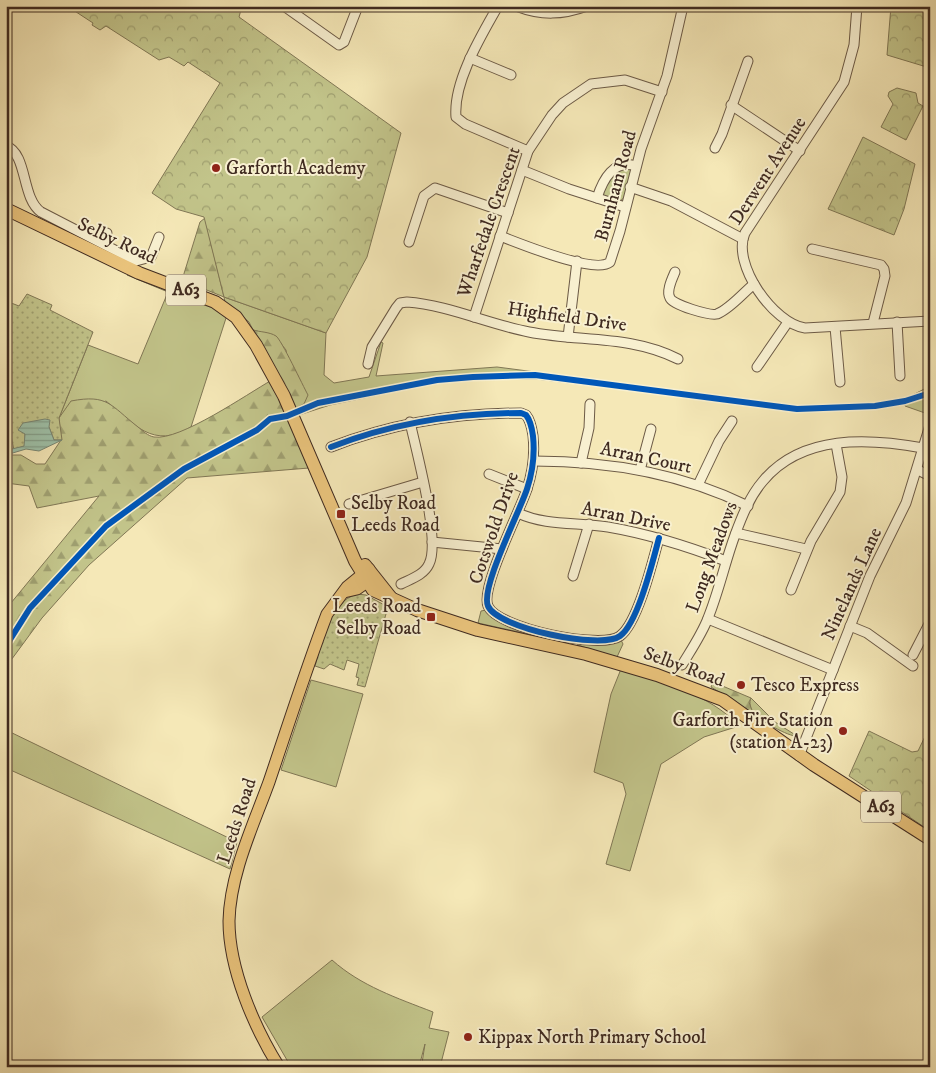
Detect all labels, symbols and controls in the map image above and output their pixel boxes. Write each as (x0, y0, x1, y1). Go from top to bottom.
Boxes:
street label: Derwent Avenue (725, 113, 811, 229)
street label: Burnham Road (590, 128, 642, 244)
street label: Wharfedale Crescent (452, 144, 526, 301)
place label: Garforth Academy (226, 157, 367, 180)
marker: Garforth Academy (210, 162, 222, 174)
street label: Selby Road (74, 213, 161, 270)
road number: A63 (166, 274, 206, 306)
street label: Highfield Drive (506, 297, 628, 337)
street label: Arran Court (598, 437, 694, 479)
street label: Cotswold Drive (464, 469, 524, 587)
place label: Selby Road Leeds Road (351, 492, 440, 537)
street label: Arran Drive (579, 497, 673, 537)
street label: Long Meadows (681, 498, 743, 616)
marker: Selby Road Leeds Road (335, 508, 347, 520)
street label: Ninelands Lane (817, 524, 887, 644)
place label: Leeds Road Selby Road (332, 595, 422, 640)
marker: Leeds Road Selby Road (425, 611, 437, 623)
street label: Selby Road (640, 642, 728, 692)
place label: Tesco Express (751, 674, 859, 697)
marker: Tesco Express (735, 679, 747, 691)
place label: Garforth Fire Station (station A-23) (672, 709, 833, 754)
marker: Garforth Fire Station (station A-23) (837, 725, 849, 737)
street label: Leeds Road (212, 775, 262, 867)
road number: A63 (861, 792, 901, 822)
place label: Kippax North Primary School (478, 1026, 706, 1049)
marker: Kippax North Primary School (462, 1031, 474, 1043)

